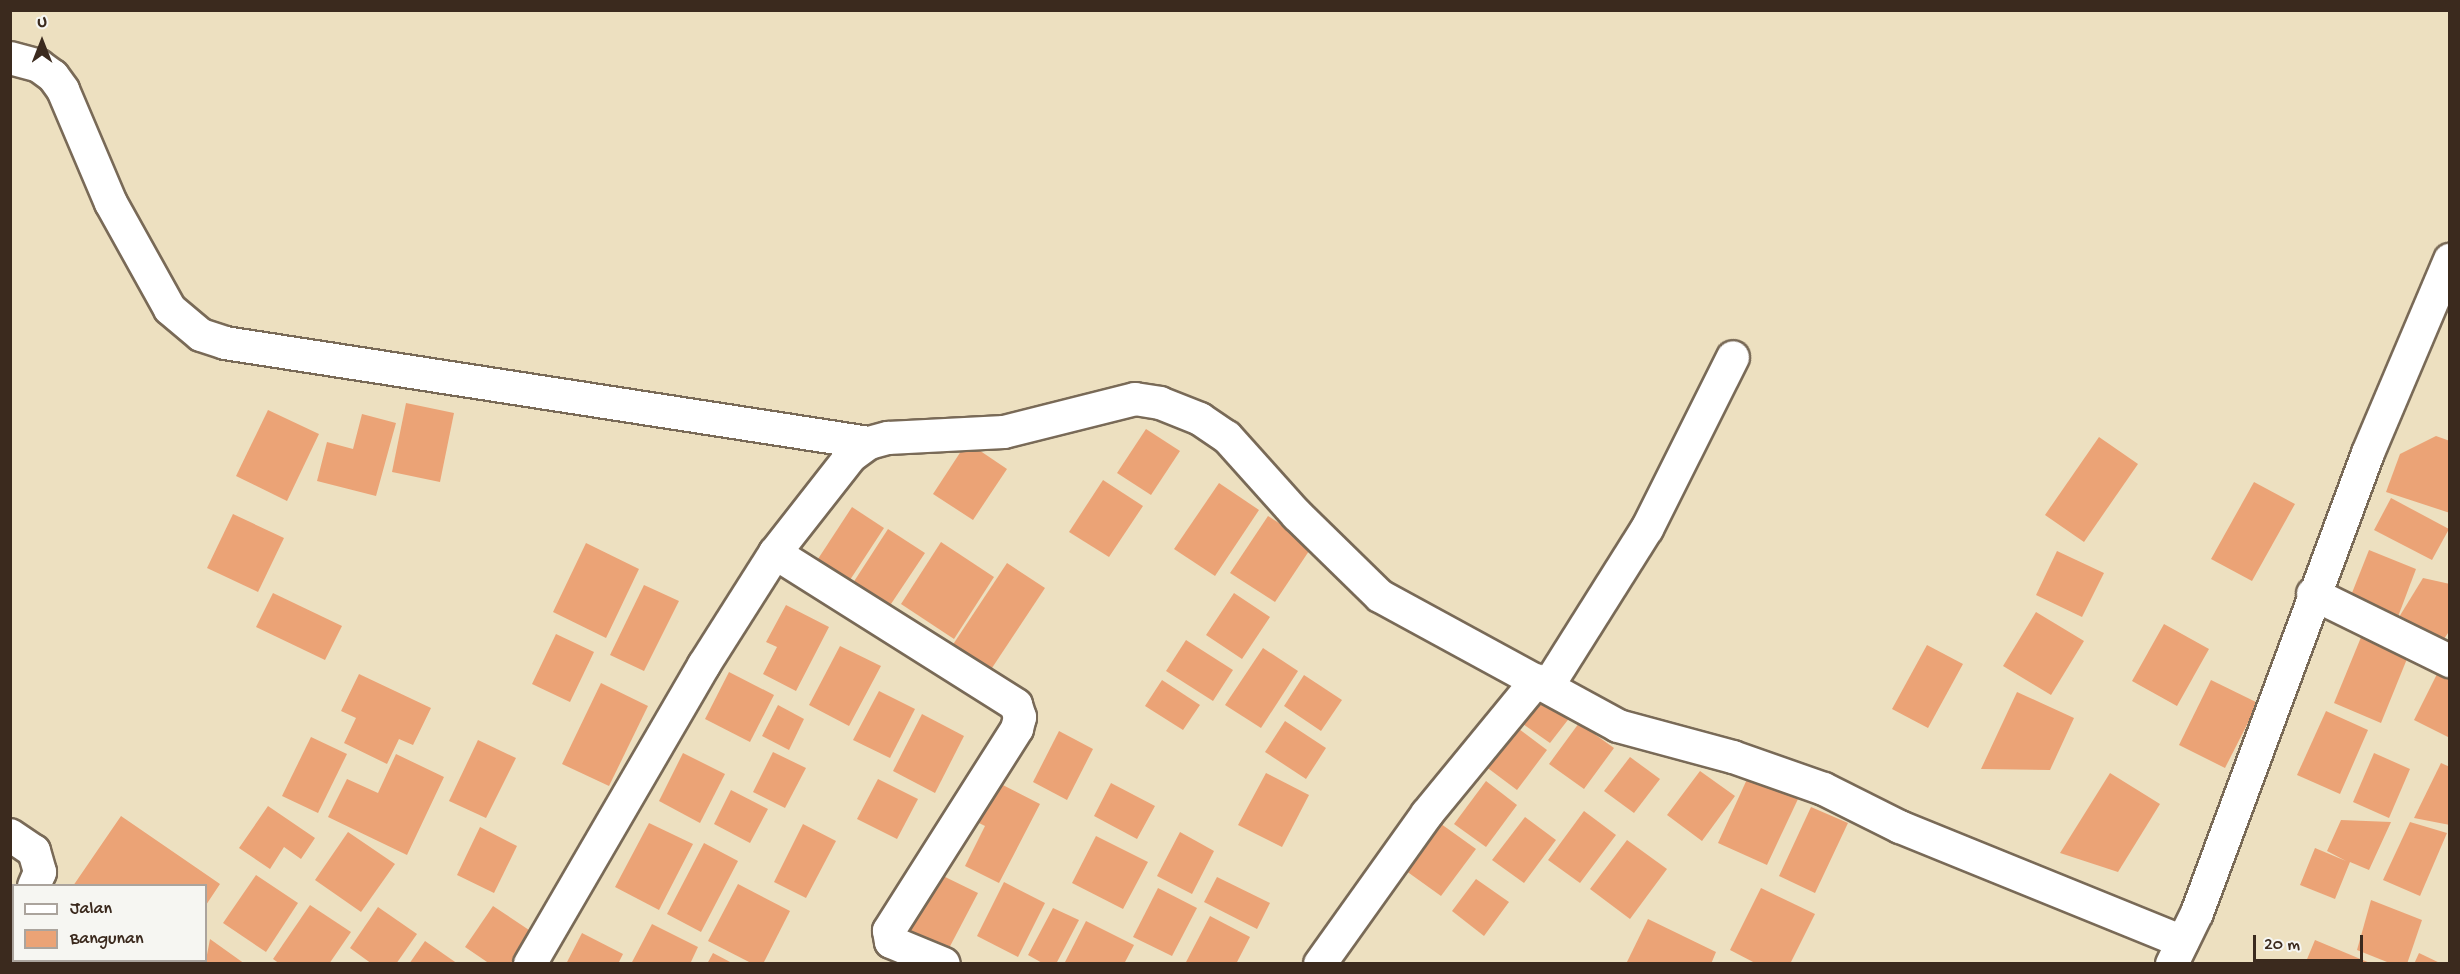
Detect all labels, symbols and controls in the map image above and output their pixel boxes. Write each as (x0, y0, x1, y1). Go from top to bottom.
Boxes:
north arrow (12, 12, 72, 72)
text: U (37, 14, 47, 33)
legend (12, 884, 207, 962)
text: Jalan (70, 899, 112, 920)
scale bar (2256, 923, 2366, 961)
text: Bangunan (70, 929, 144, 950)
text: 20 m (2264, 935, 2300, 956)

